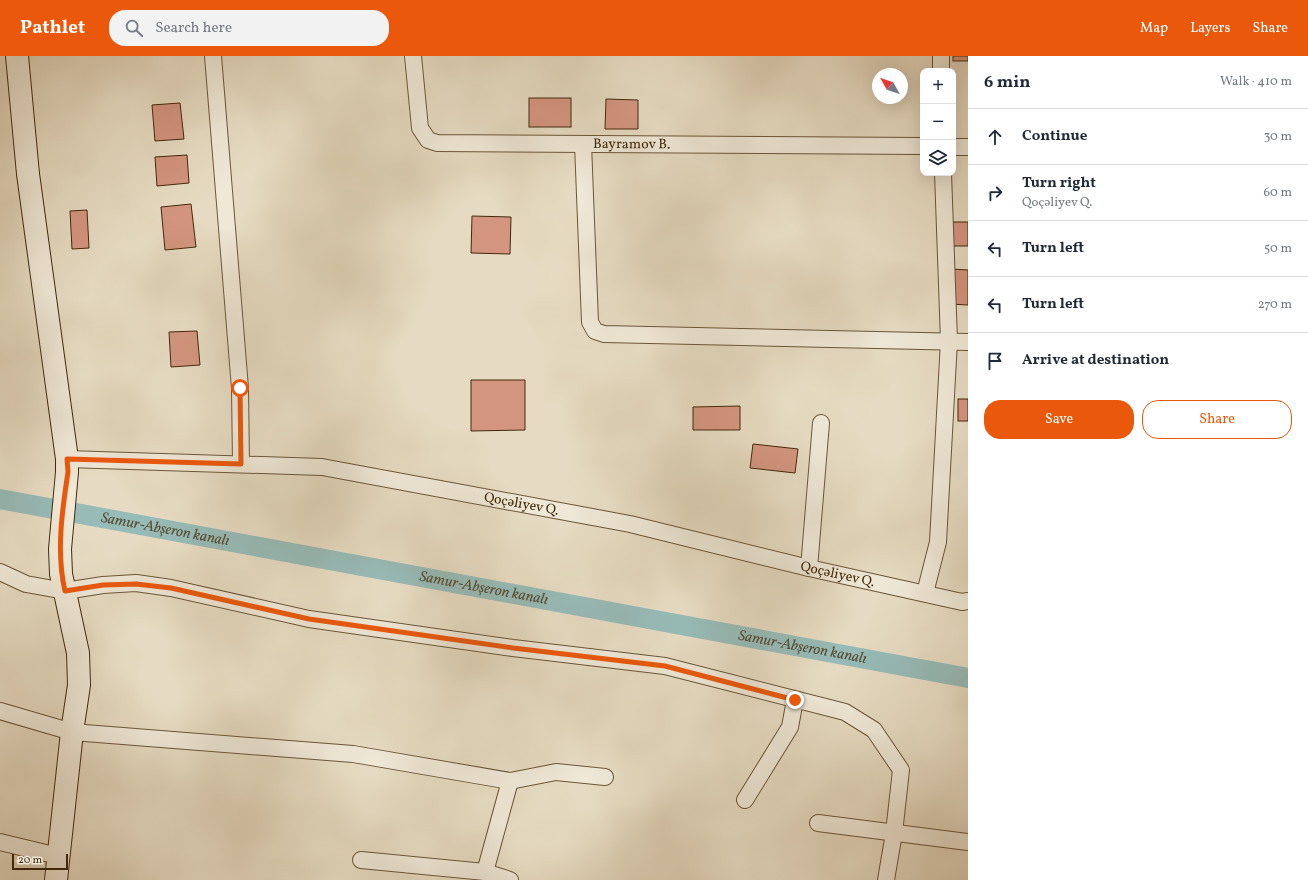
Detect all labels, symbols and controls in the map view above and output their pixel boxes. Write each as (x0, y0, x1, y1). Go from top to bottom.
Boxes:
search box (109, 10, 389, 46)
text: Pathlet (20, 15, 85, 41)
icon: search (123, 17, 145, 39)
text: Search here (155, 18, 232, 39)
text: Map (1140, 19, 1168, 38)
text: Layers (1190, 19, 1230, 38)
text: Share (1252, 19, 1288, 38)
north arrow (872, 68, 908, 104)
map controls (920, 68, 956, 176)
button: + (920, 68, 956, 104)
text: 6 min (984, 71, 1030, 94)
text: Walk · 410 m (1220, 73, 1292, 91)
button: − (920, 104, 956, 140)
icon: ahead (984, 126, 1006, 148)
text: Continue (1022, 126, 1087, 147)
text: 30 m (1264, 128, 1292, 146)
street label: Bayramov B. (593, 134, 670, 154)
button: layers (920, 140, 956, 176)
text: Turn right (1022, 173, 1096, 194)
icon: right (984, 182, 1006, 204)
text: 60 m (1264, 184, 1292, 202)
text: Qoçəliyev Q. (1022, 194, 1092, 212)
icon: left (984, 238, 1006, 260)
text: Turn left (1022, 238, 1084, 259)
text: 50 m (1264, 240, 1292, 258)
icon: left (984, 294, 1006, 316)
text: Turn left (1022, 294, 1084, 315)
text: 270 m (1258, 296, 1292, 314)
icon: arrive (984, 350, 1006, 372)
text: Arrive at destination (1022, 350, 1169, 371)
route start (231, 379, 249, 397)
button: Save (984, 400, 1134, 439)
button: Share (1142, 400, 1292, 439)
street label: Qoçəliyev Q. (482, 488, 561, 520)
water label: Samur-Abşeron kanalı (99, 507, 231, 552)
street label: Qoçəliyev Q. (798, 557, 877, 592)
water label: Samur-Abşeron kanalı (418, 566, 550, 611)
water label: Samur-Abşeron kanalı (737, 625, 869, 670)
route end (786, 691, 804, 709)
scale bar (12, 852, 68, 871)
text: 20 m (18, 853, 42, 868)

